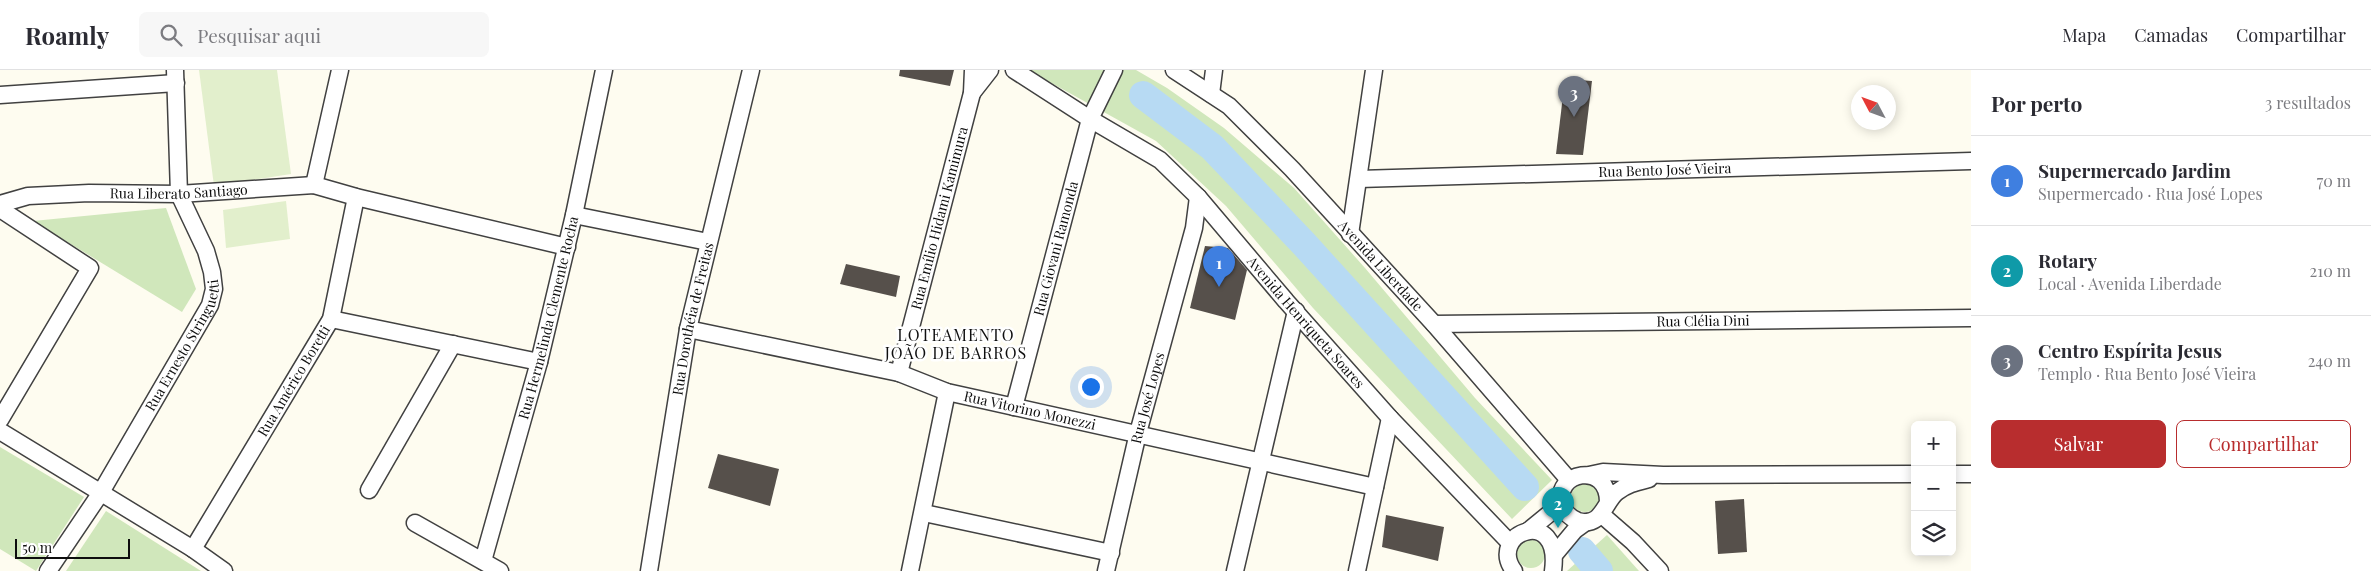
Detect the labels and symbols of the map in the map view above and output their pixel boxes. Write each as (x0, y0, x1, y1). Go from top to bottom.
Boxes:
pin: 3 (1558, 76, 1590, 117)
north arrow (1851, 85, 1896, 130)
street label: Rua Emílio Hidami Kamimura (906, 125, 972, 312)
street label: Rua Bento José Vieira (1598, 158, 1732, 181)
street label: Rua Liberato Santiago (110, 179, 249, 203)
street label: Rua Giovani Ramonda (1029, 179, 1082, 318)
street label: Rua Hermelinda Clemente Rocha (513, 214, 582, 421)
street label: Avenida Liberdade (1334, 215, 1428, 315)
street label: Rua Dorothéia de Freitas (667, 240, 718, 397)
pin: 1 (1203, 246, 1235, 287)
street label: Avenida Henriqueta Soares (1243, 251, 1369, 392)
street label: Rua Ernesto Stringuetti (140, 278, 223, 414)
street label: Rua Clélia Dini (1656, 310, 1750, 331)
street label: Rua Américo Boretti (253, 321, 334, 440)
district label: LOTEAMENTO JOÃO DE BARROS (884, 324, 1027, 363)
street label: Rua José Lopes (1126, 350, 1169, 445)
your location (1078, 374, 1104, 400)
street label: Rua Vitorino Monezzi (962, 386, 1098, 434)
pin: 2 (1542, 487, 1574, 528)
scale bar (15, 536, 130, 559)

